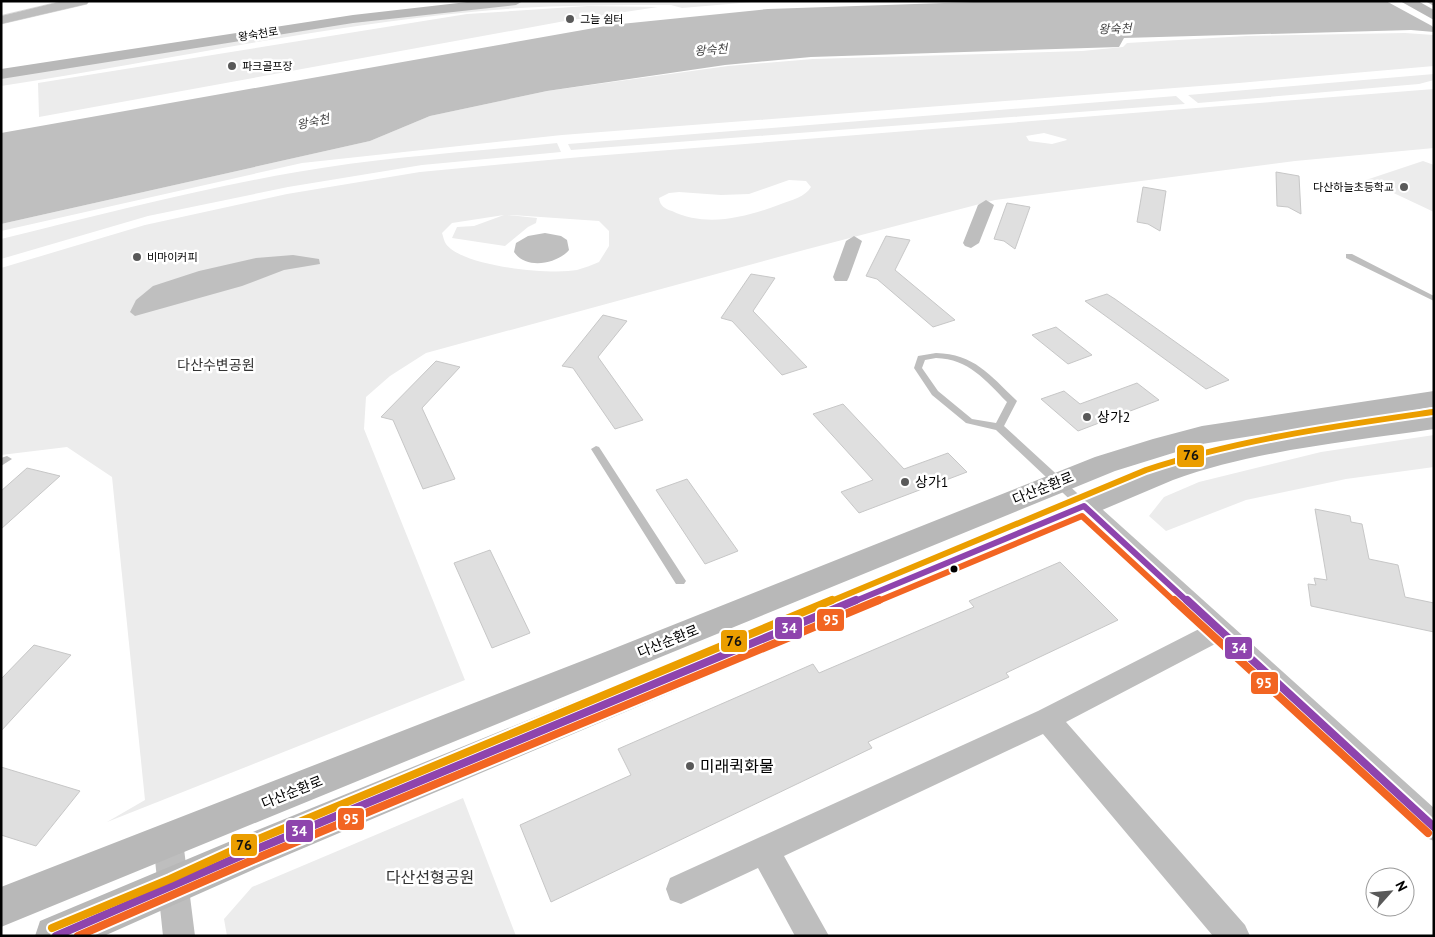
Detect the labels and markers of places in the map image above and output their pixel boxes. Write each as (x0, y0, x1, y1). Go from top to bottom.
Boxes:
place label: 그늘 쉼터 (580, 12, 623, 26)
marker: 그늘 쉼터 (564, 13, 576, 25)
place label: 파크골프장 (242, 59, 293, 73)
marker: 파크골프장 (226, 60, 238, 72)
place label: 다산하늘초등학교 (1313, 180, 1394, 194)
marker: 다산하늘초등학교 (1398, 181, 1410, 193)
place label: 비마이커피 (147, 250, 198, 264)
marker: 비마이커피 (131, 251, 143, 263)
place label: 상가2 (1097, 408, 1130, 426)
marker: 상가2 (1081, 411, 1093, 423)
place label: 상가1 (915, 473, 948, 491)
marker: 상가1 (899, 476, 911, 488)
unlabelled marker (949, 564, 959, 574)
place label: 미래퀵화물 (700, 756, 774, 776)
marker: 미래퀵화물 (684, 760, 696, 772)

